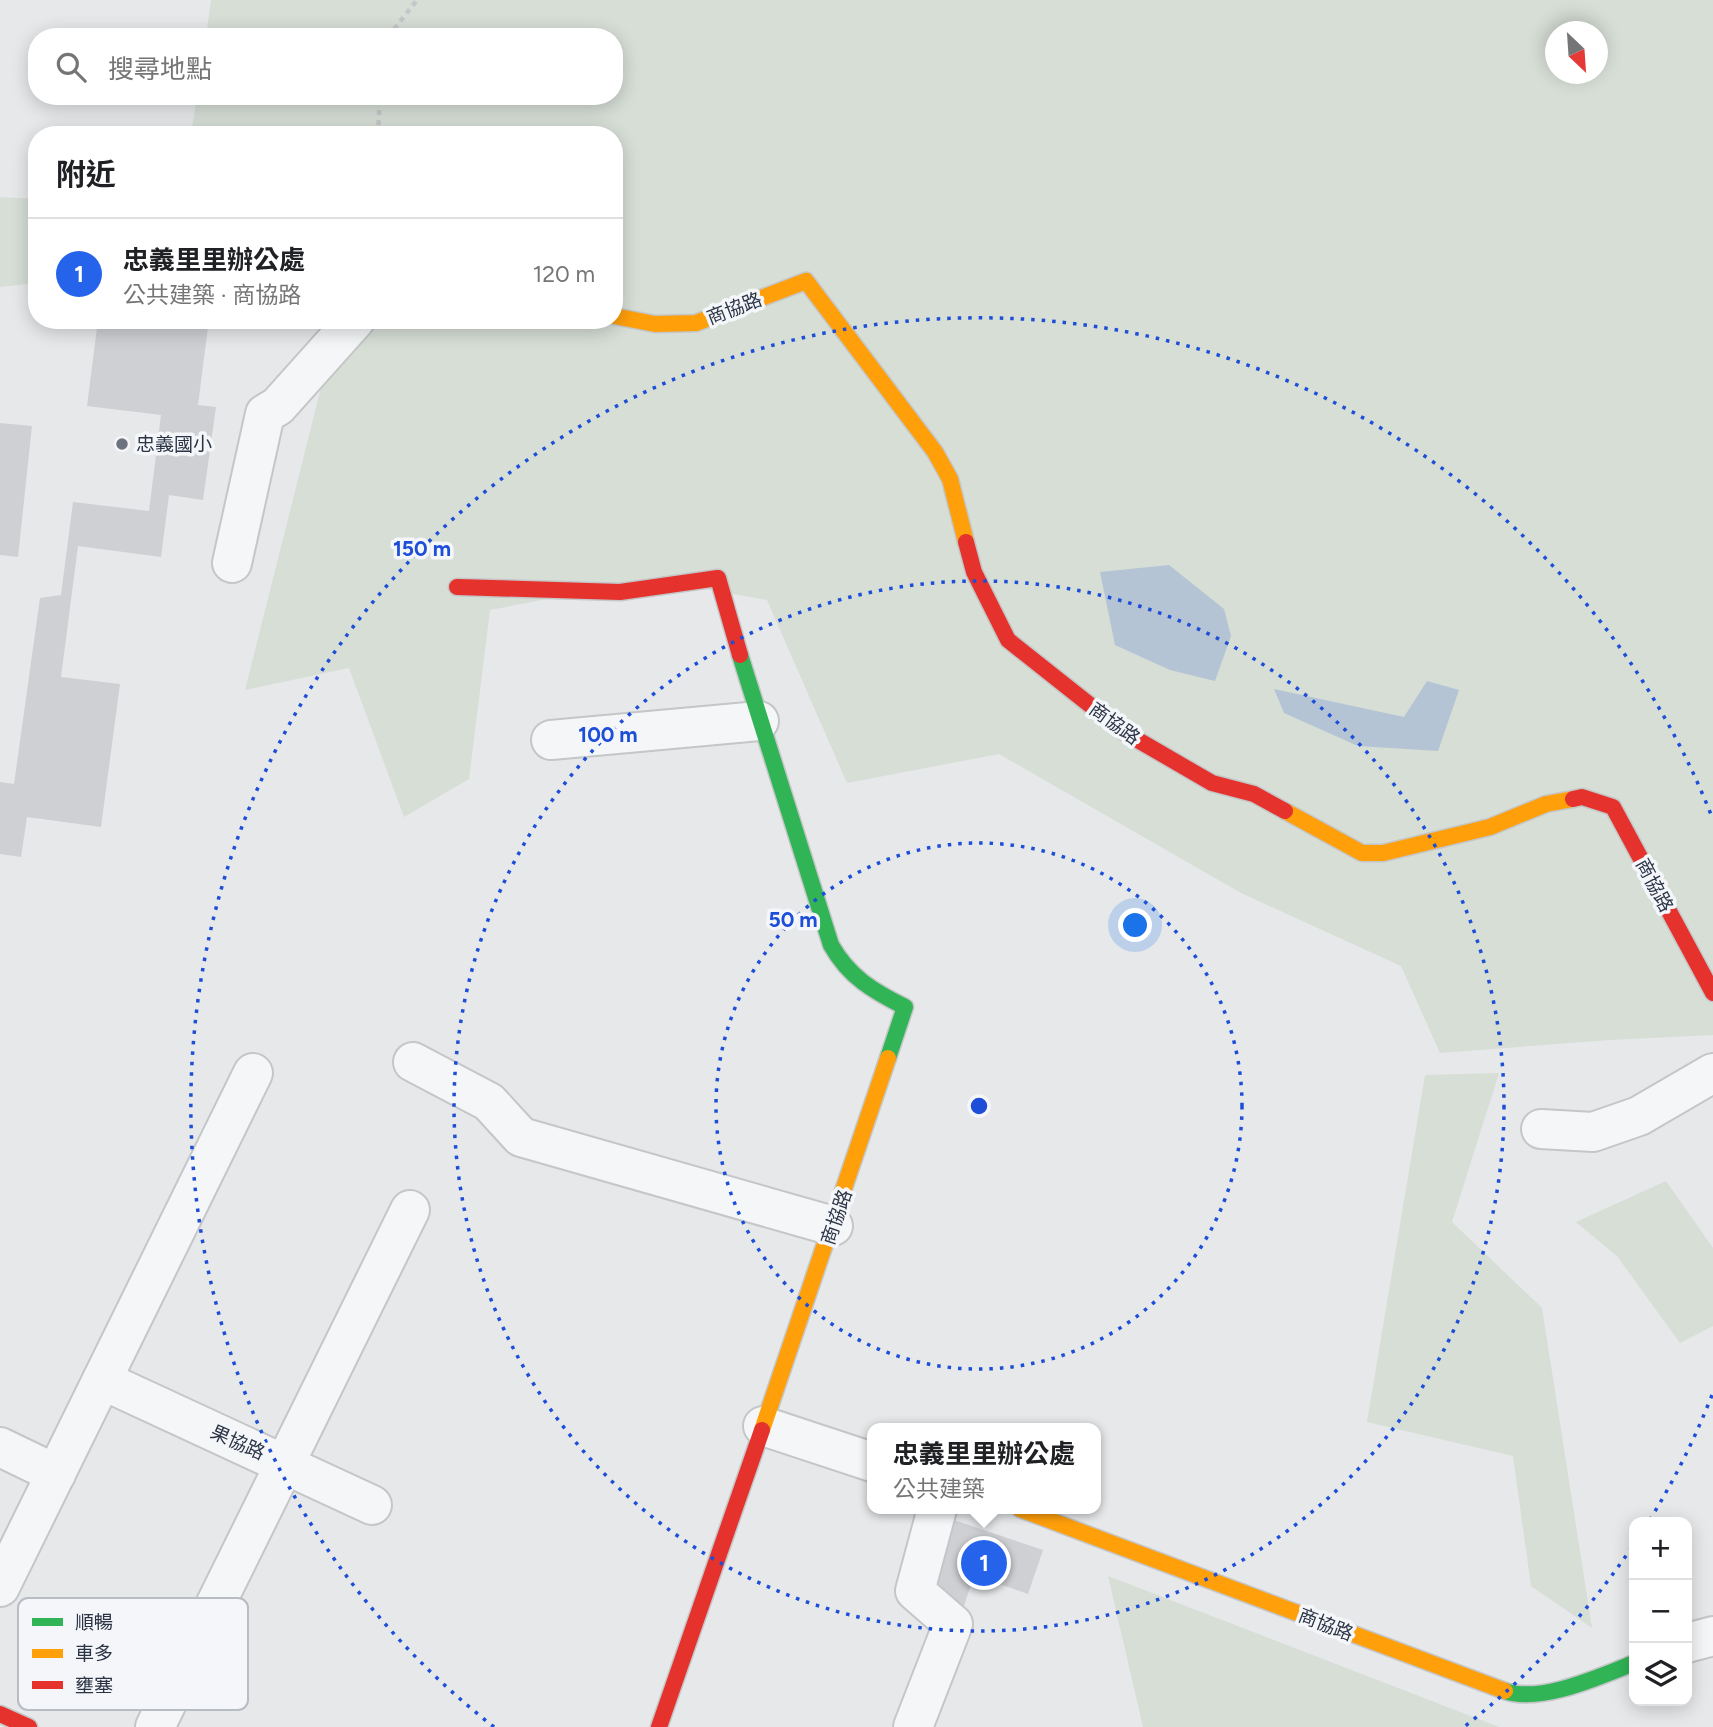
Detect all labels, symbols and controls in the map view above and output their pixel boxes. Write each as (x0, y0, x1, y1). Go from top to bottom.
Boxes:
north arrow (1545, 21, 1608, 84)
search box (28, 28, 623, 105)
icon: search (52, 48, 90, 86)
text: 搜尋地點 (108, 53, 212, 85)
text: 附近 (56, 156, 116, 193)
text: 忠義里里辦公處 (123, 244, 305, 276)
text: 1 (74, 260, 84, 288)
text: 120 m (533, 260, 595, 288)
text: 公共建築 · 商協路 (123, 281, 301, 309)
street label: 商協路 (703, 288, 765, 329)
place label: 忠義國小 (136, 433, 212, 456)
marker: 忠義國小 (114, 436, 130, 452)
text: 150 m (393, 536, 451, 561)
street label: 商協路 (1085, 697, 1145, 749)
text: 100 m (578, 722, 638, 747)
street label: 商協路 (1631, 855, 1678, 916)
text: 50 m (768, 907, 818, 932)
your location (1118, 908, 1152, 942)
centre of rings (967, 1094, 991, 1118)
street label: 商協路 (816, 1186, 857, 1248)
street label: 果協路 (207, 1420, 269, 1465)
popup (867, 1423, 1101, 1514)
text: 忠義里里辦公處 (893, 1438, 1075, 1470)
text: 公共建築 (893, 1475, 985, 1503)
map controls (1629, 1517, 1692, 1706)
button: + (1629, 1517, 1692, 1580)
pin: 1 (961, 1537, 1007, 1589)
button: − (1629, 1580, 1692, 1643)
legend (18, 1598, 248, 1710)
street label: 商協路 (1295, 1604, 1357, 1645)
text: 順暢 (75, 1611, 113, 1634)
text: 車多 (75, 1642, 113, 1665)
button: layers (1629, 1643, 1692, 1706)
text: 壅塞 (75, 1674, 113, 1697)

